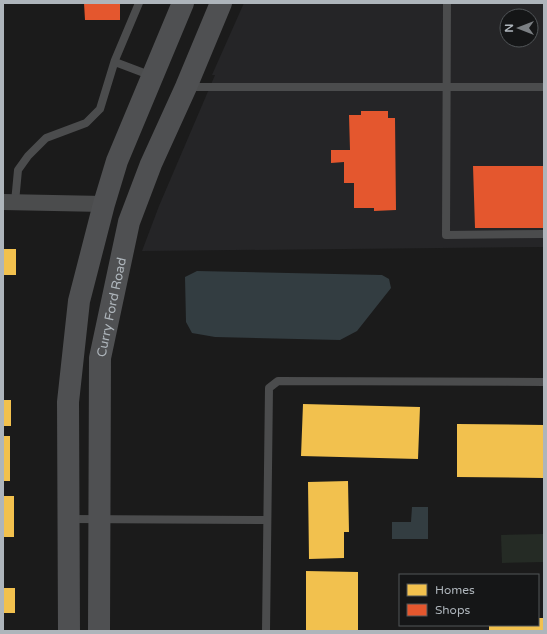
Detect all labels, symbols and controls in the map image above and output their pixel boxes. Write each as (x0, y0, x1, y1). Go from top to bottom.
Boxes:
north arrow (499, 8, 539, 48)
text: N (503, 24, 516, 32)
street label: Curry Ford Road (93, 256, 130, 359)
legend (399, 574, 539, 626)
text: Homes (435, 583, 475, 597)
text: Shops (435, 603, 470, 617)

